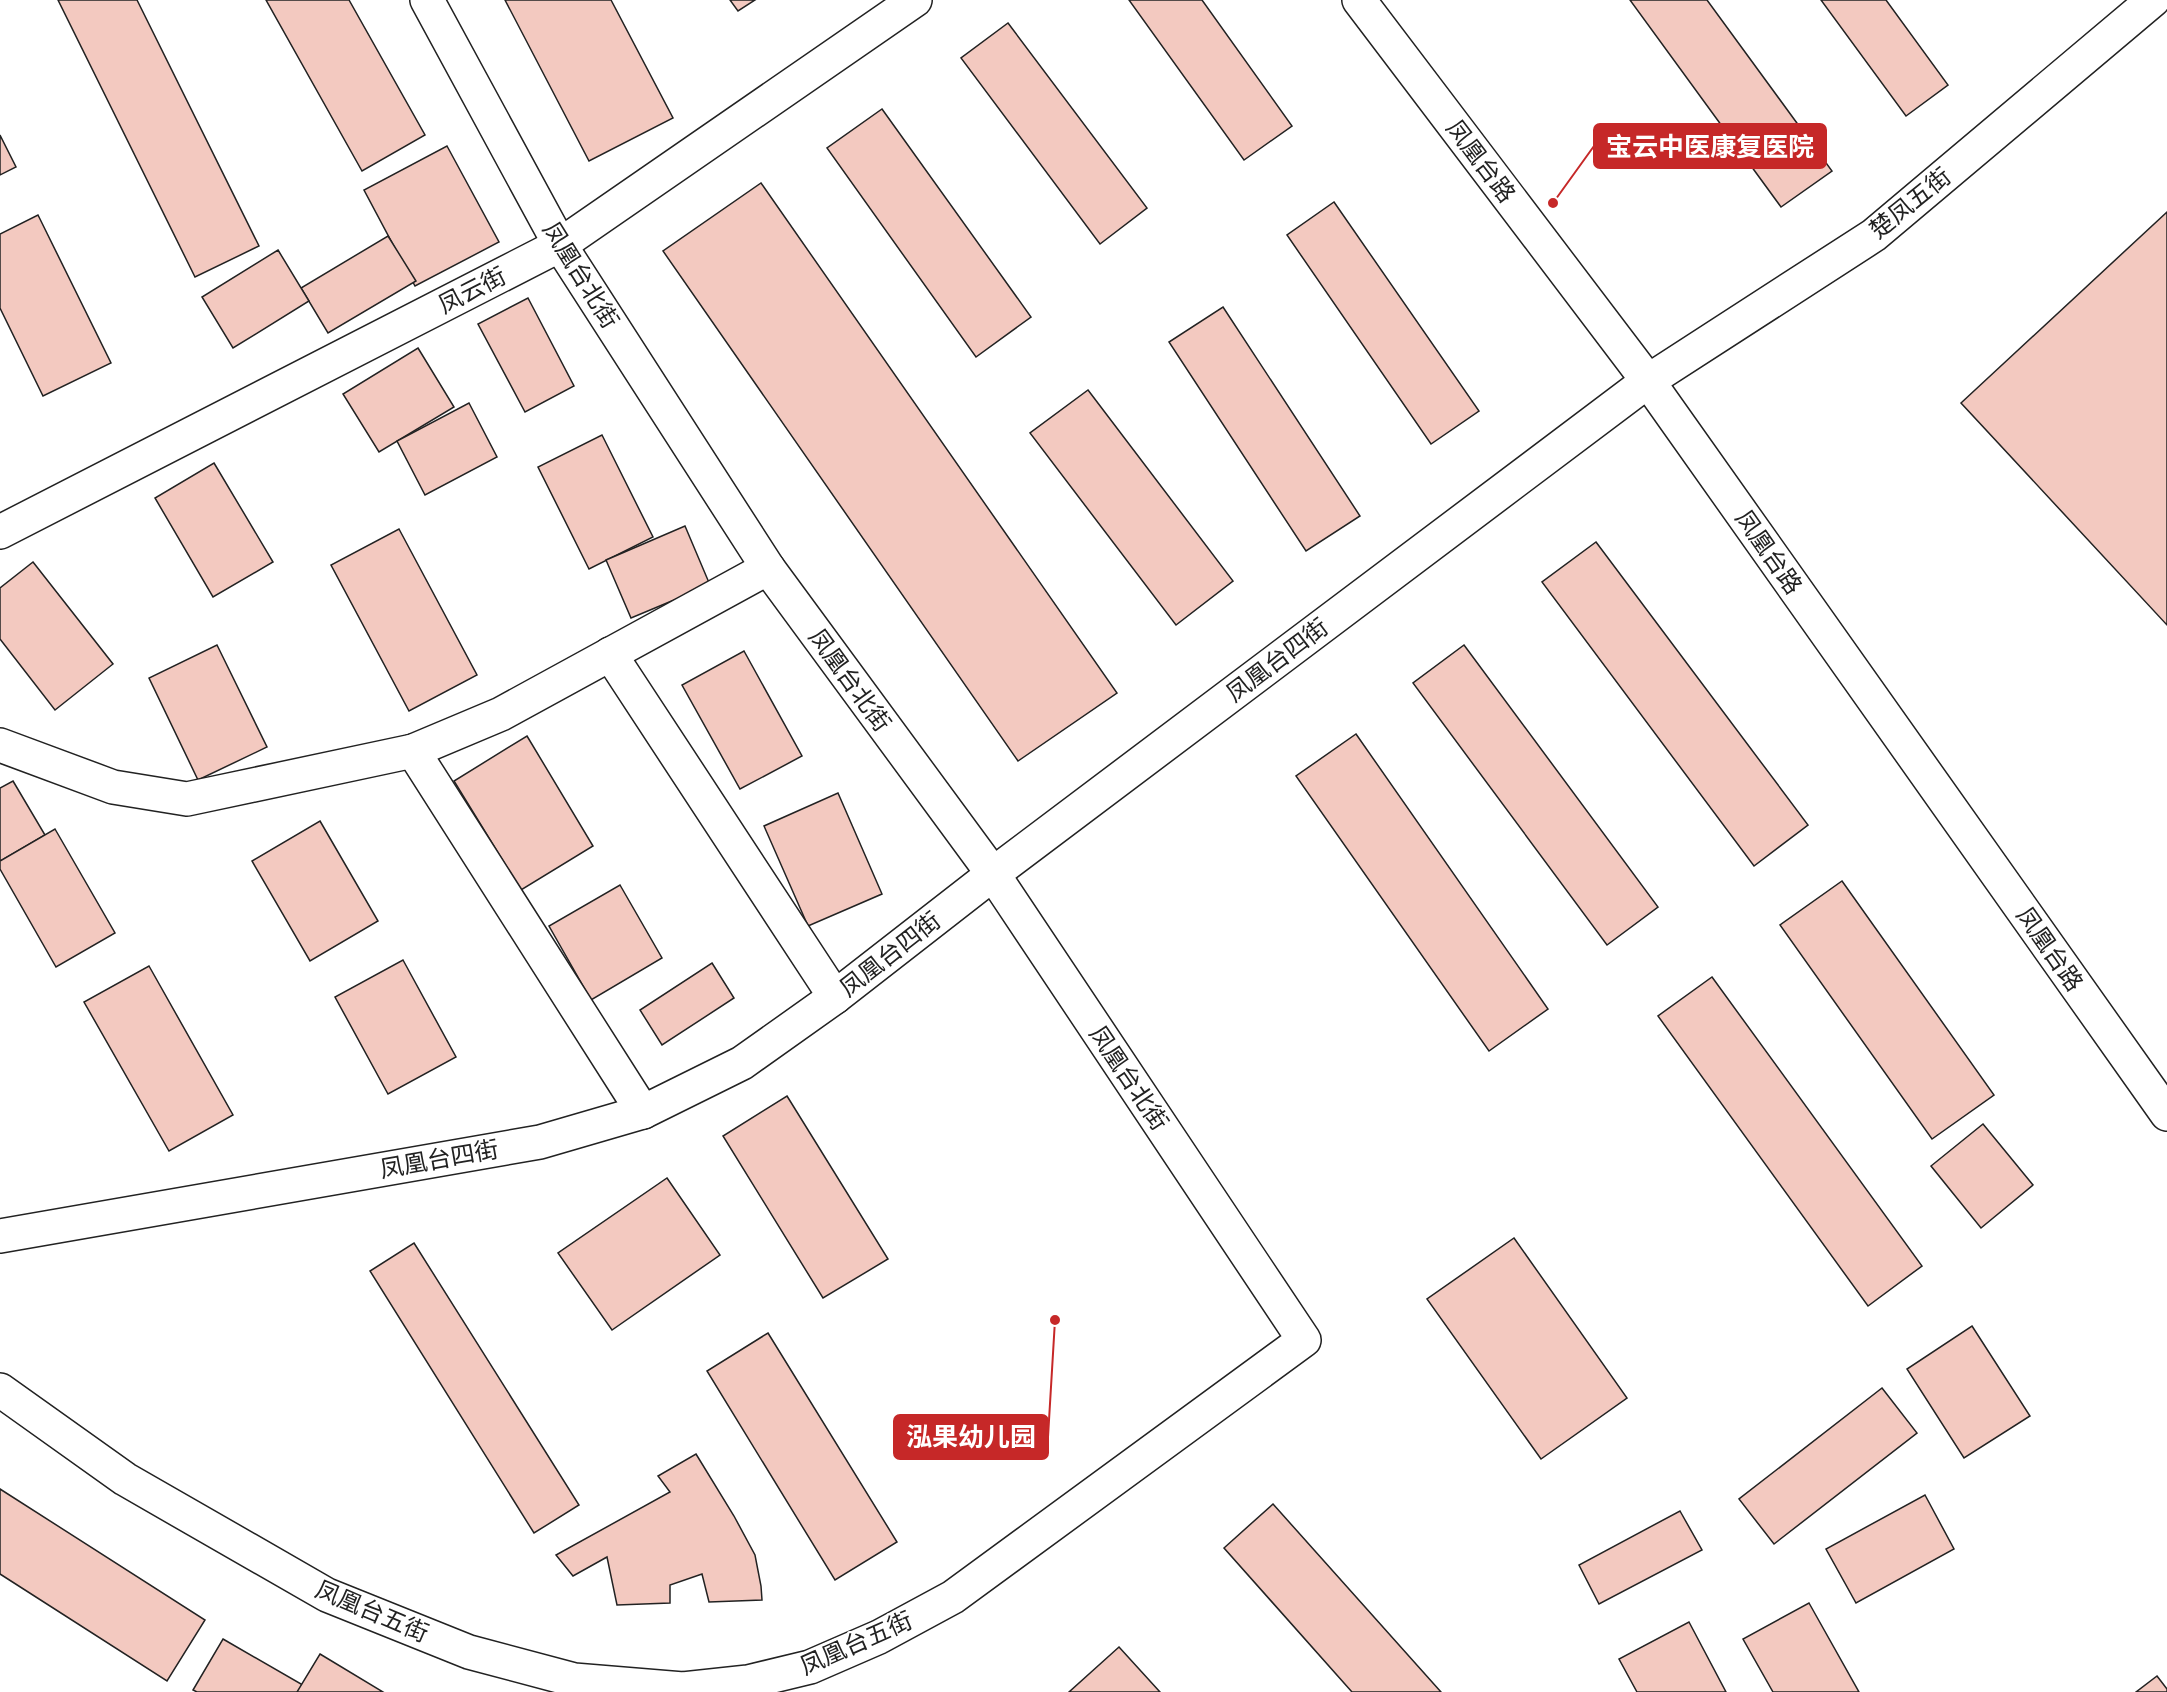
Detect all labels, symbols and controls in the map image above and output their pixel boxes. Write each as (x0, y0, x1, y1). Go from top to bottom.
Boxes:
street label: 凤凰台路 (1438, 112, 1524, 210)
callout: 宝云中医康复医院 (1594, 124, 1826, 168)
text: 宝云中医康复医院 (1606, 128, 1814, 166)
street label: 楚凤五街 (1862, 159, 1958, 247)
street label: 凤凰台北街 (534, 215, 628, 335)
street label: 凤云街 (432, 258, 512, 322)
street label: 凤凰台路 (1727, 503, 1811, 601)
street label: 凤凰台四街 (1219, 610, 1335, 710)
street label: 凤凰台北街 (801, 621, 899, 739)
street label: 凤凰台路 (2008, 900, 2092, 998)
street label: 凤凰台四街 (832, 903, 948, 1005)
street label: 凤凰台北街 (1081, 1018, 1177, 1138)
street label: 凤凰台四街 (377, 1131, 501, 1187)
callout: 泓果幼儿园 (894, 1415, 1048, 1459)
text: 泓果幼儿园 (906, 1418, 1036, 1456)
street label: 凤凰台五街 (310, 1571, 434, 1651)
street label: 凤凰台五街 (794, 1603, 918, 1683)

